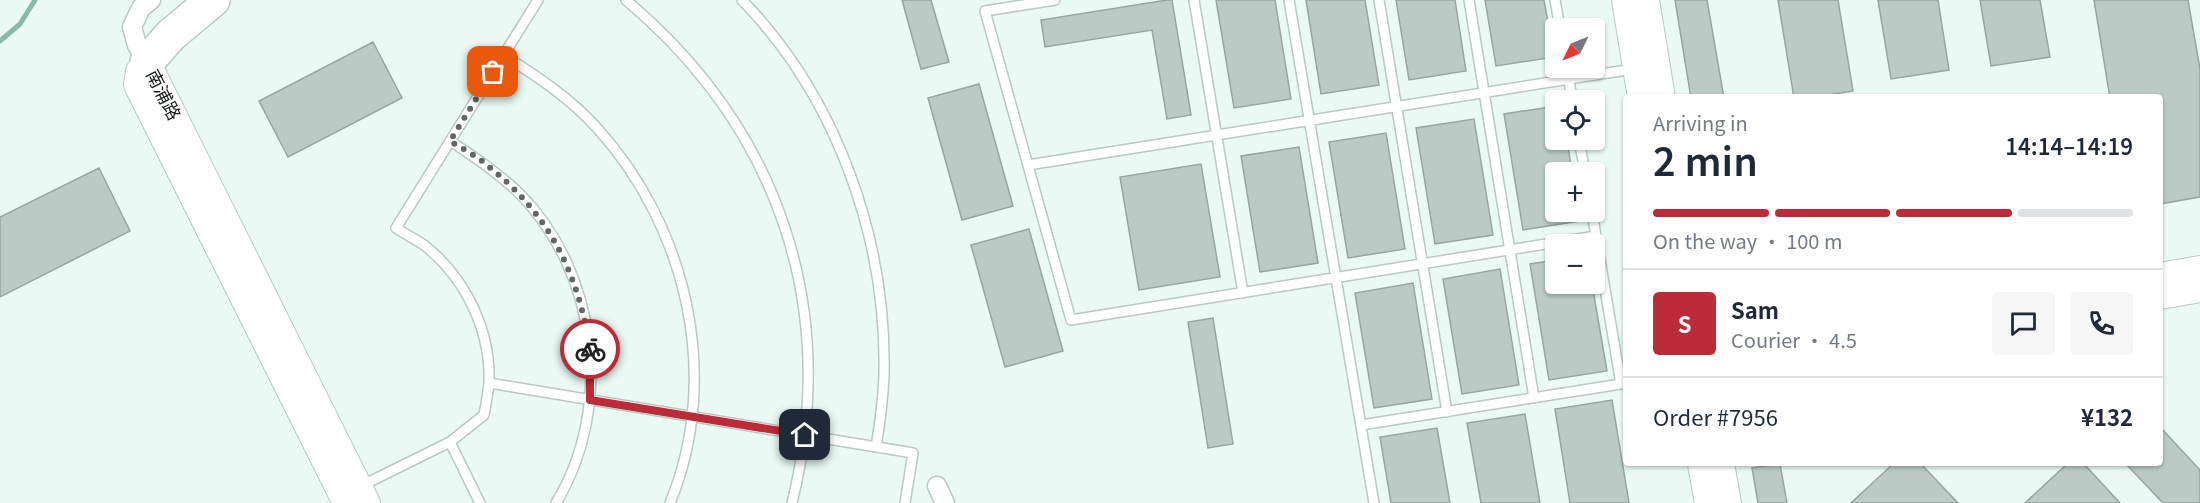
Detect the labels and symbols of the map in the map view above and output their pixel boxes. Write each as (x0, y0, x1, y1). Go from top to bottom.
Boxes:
north arrow (1545, 18, 1605, 78)
pin (467, 46, 518, 97)
street label: 南浦路 (141, 64, 189, 124)
courier (560, 319, 620, 379)
pin (779, 409, 830, 460)

